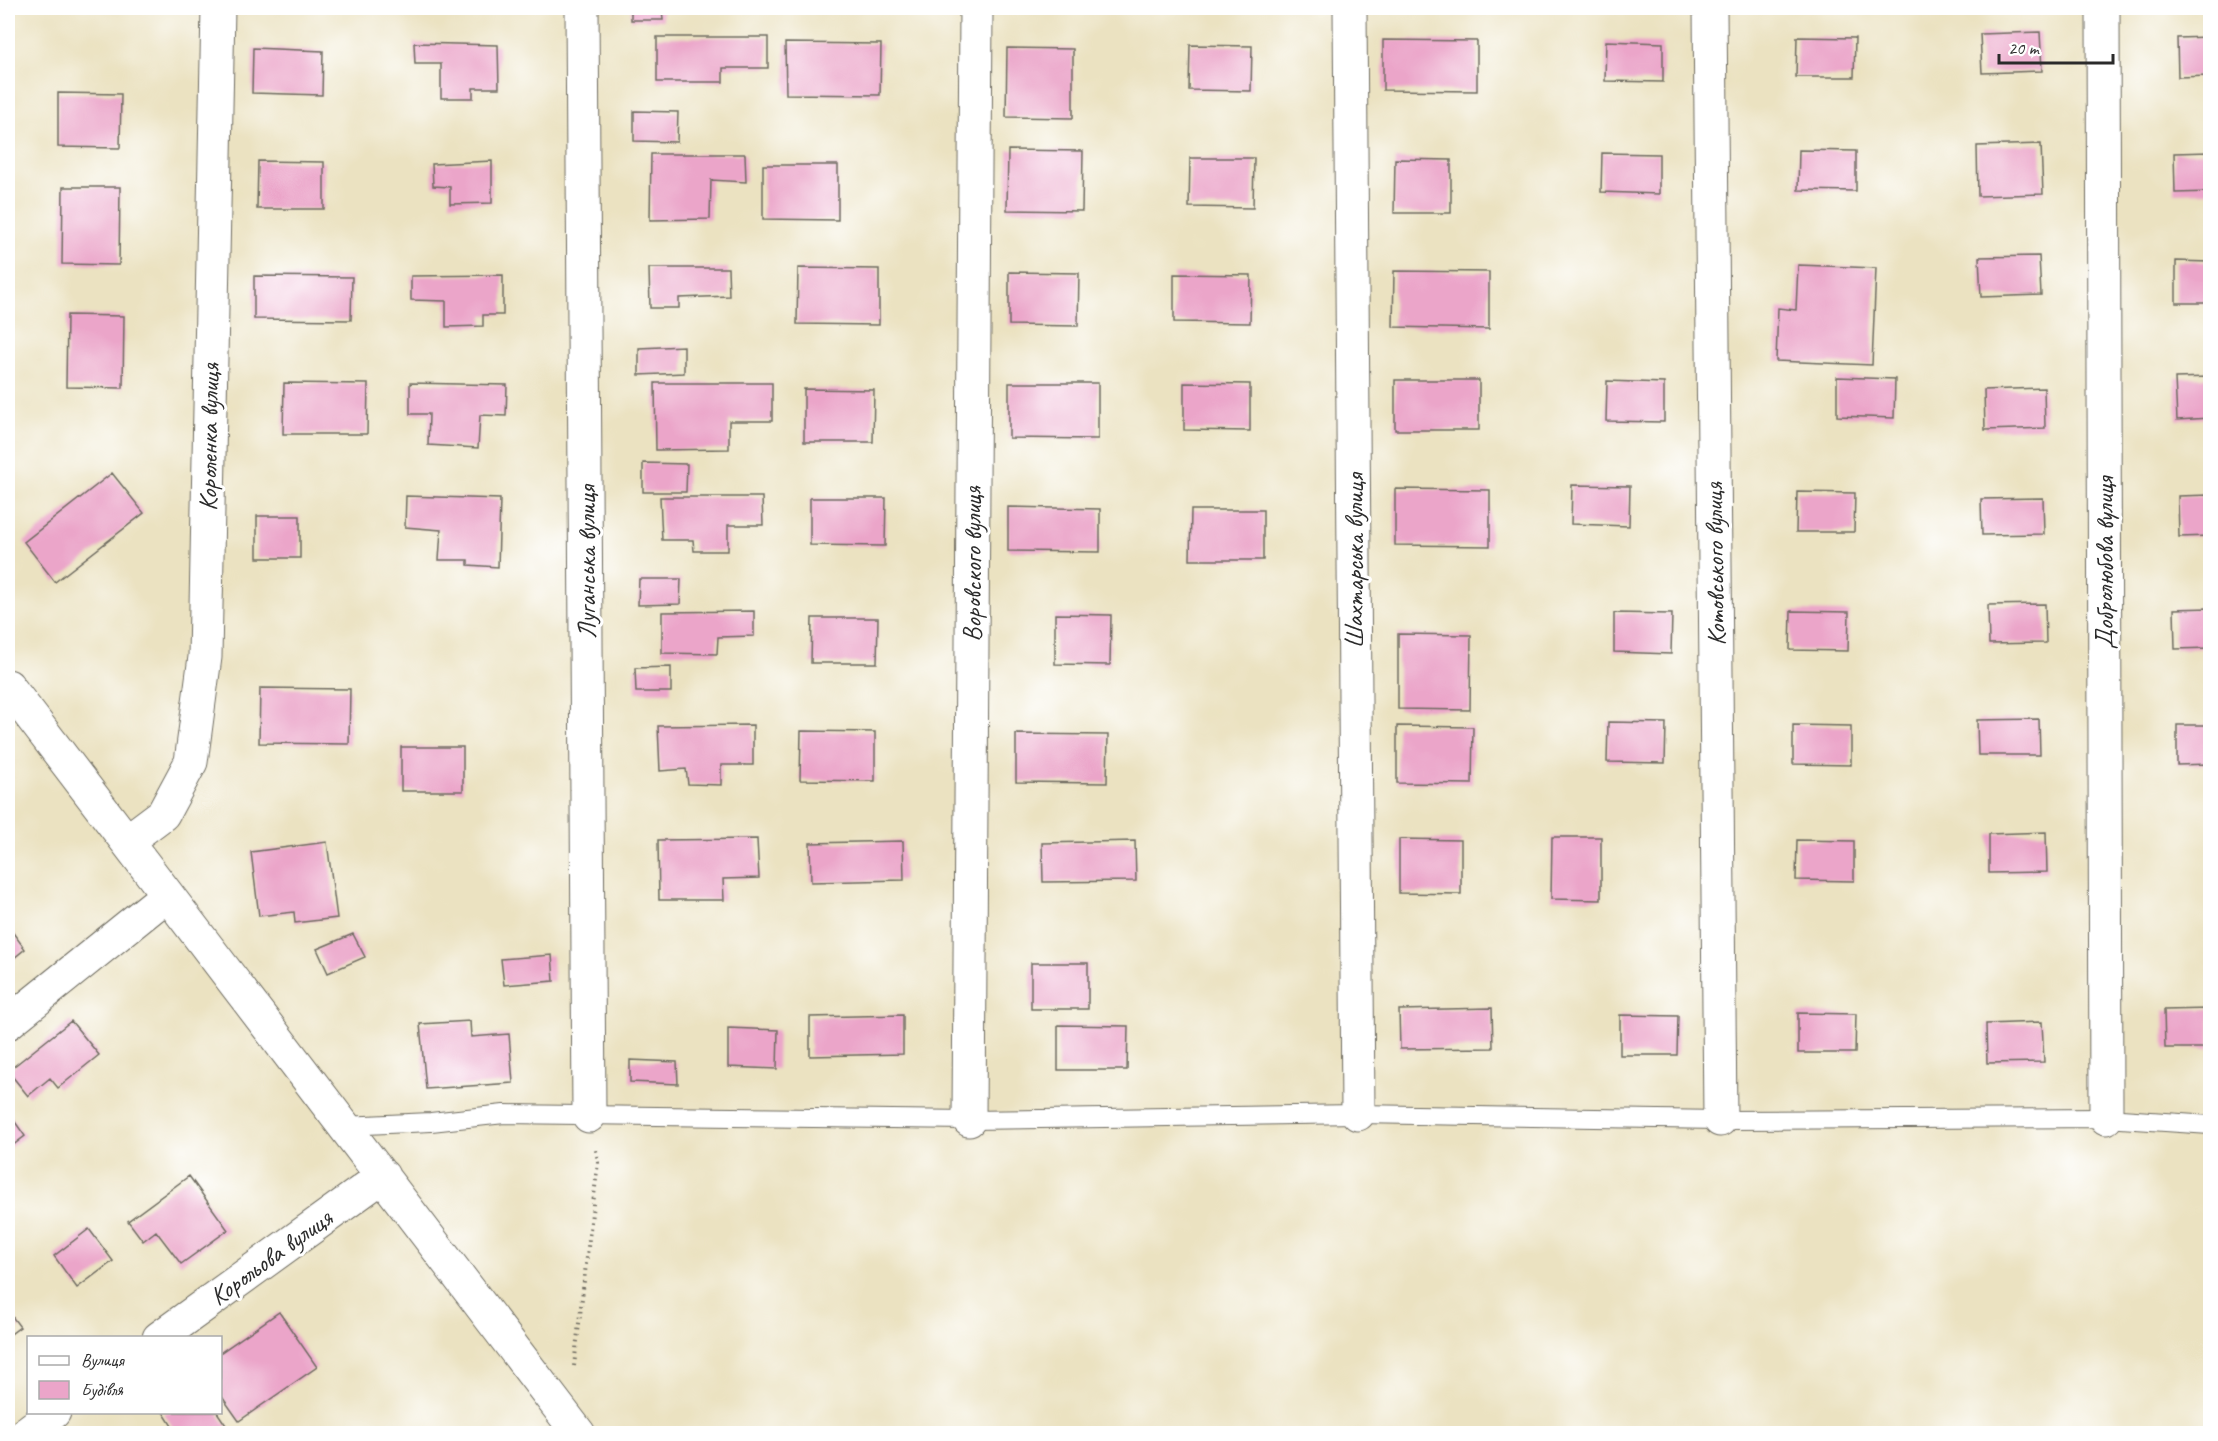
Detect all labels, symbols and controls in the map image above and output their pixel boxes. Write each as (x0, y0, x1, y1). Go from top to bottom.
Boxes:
scale bar (1999, 27, 2113, 65)
text: 20 m (2008, 37, 2041, 59)
street label: Короленка вулиця (191, 361, 227, 511)
street label: Шахтарська вулиця (1338, 471, 1371, 649)
street label: Добролюбова вулиця (2088, 475, 2121, 649)
street label: Котовського вулиця (1697, 480, 1733, 646)
street label: Луганська вулиця (570, 483, 603, 639)
street label: Воровского вулиця (956, 485, 989, 642)
street label: Корольова вулиця (203, 1200, 340, 1313)
legend (27, 1336, 222, 1414)
text: Вулиця (81, 1349, 125, 1371)
text: Будівля (81, 1379, 124, 1401)

